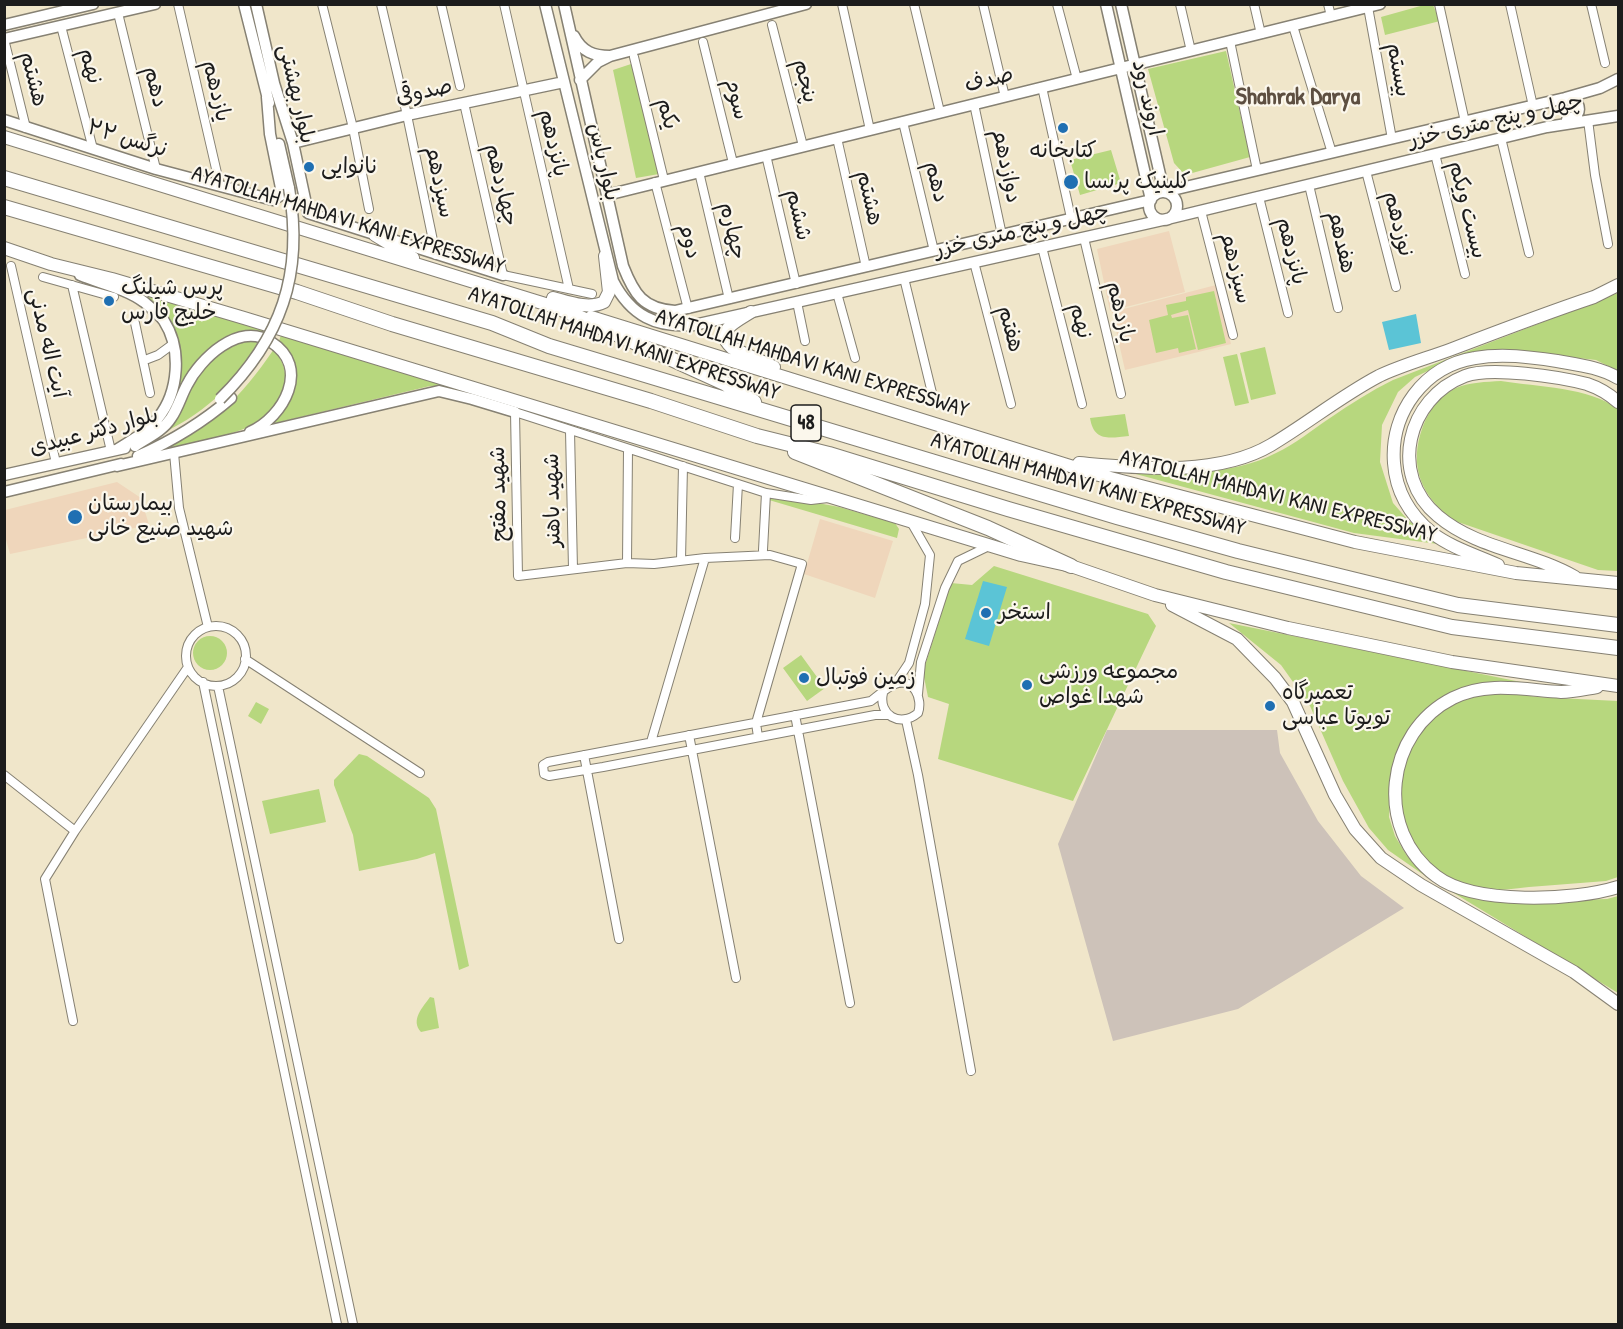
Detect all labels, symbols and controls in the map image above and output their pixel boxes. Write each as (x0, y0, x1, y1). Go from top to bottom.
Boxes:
street label: بیستم (1380, 41, 1416, 99)
street label: بلوار بهشتی (272, 42, 320, 146)
street label: نهم (73, 45, 107, 87)
street label: هشتم (13, 49, 53, 109)
street label: پنجم (787, 56, 823, 106)
street label: اروند رود (1125, 57, 1169, 139)
street label: یازدهم (196, 58, 236, 124)
street label: صدف (962, 61, 1016, 99)
street label: دهم (137, 64, 173, 110)
street label: صدوقی (393, 73, 455, 111)
street label: سوم (718, 76, 754, 122)
district label: Shahrak Darya (1236, 84, 1360, 112)
street label: چهل و پنج متری خزر (1406, 88, 1586, 154)
street label: یکم (650, 96, 684, 132)
street label: پانزدهم (532, 107, 574, 179)
street label: نرگس ۲۲ (84, 114, 170, 164)
street label: بلوار یاس (581, 120, 625, 204)
marker: کتابخانه (1056, 121, 1070, 135)
street label: دوازدهم (985, 127, 1027, 205)
place label: کتابخانه (1029, 138, 1097, 164)
street label: چهاردهم (479, 141, 523, 229)
street label: سیزدهم (419, 144, 459, 220)
place label: نانوایی (321, 154, 378, 180)
street label: دهم (918, 159, 954, 205)
street label: بیست ویکم (1442, 159, 1492, 261)
marker: نانوایی (302, 160, 316, 174)
street label: AYATOLLAH MAHDAVI KANI EXPRESSWAY (188, 161, 508, 281)
street label: هشتم (850, 168, 888, 228)
place label: کلینیک پرنسا (1084, 169, 1191, 195)
marker: کلینیک پرنسا (1062, 173, 1080, 191)
street label: ششم (779, 187, 817, 243)
street label: نوزدهم (1377, 189, 1419, 259)
street label: چهل و پنج متری خزر (932, 198, 1112, 264)
street label: چهارم (713, 200, 751, 262)
street label: هفدهم (1321, 208, 1361, 276)
street label: پانزدهم (1270, 215, 1312, 287)
street label: دوم (672, 220, 706, 262)
street label: سیزدهم (1213, 229, 1257, 307)
place label: پرس شیلنگ خلیج فارس (121, 275, 223, 326)
street label: یازدهم (1100, 279, 1140, 345)
street label: AYATOLLAH MAHDAVI KANI EXPRESSWAY (465, 281, 783, 407)
street label: آیت اله مدنی (22, 285, 72, 401)
marker: پرس شیلنگ خلیج فارس (102, 294, 116, 308)
street label: نهم (1063, 300, 1097, 342)
street label: هفتم (991, 303, 1029, 355)
street label: AYATOLLAH MAHDAVI KANI EXPRESSWAY (652, 304, 972, 424)
street label: بلوار دکتر عبیدی (27, 402, 161, 462)
road number: 48 (791, 405, 821, 441)
street label: AYATOLLAH MAHDAVI KANI EXPRESSWAY (928, 427, 1248, 543)
street label: AYATOLLAH MAHDAVI KANI EXPRESSWAY (1117, 445, 1439, 549)
street label: شهید مفتح (485, 446, 513, 542)
street label: شهید باهنر (539, 453, 567, 547)
place label: بیمارستان شهید صنیع خانی (88, 491, 234, 542)
marker: بیمارستان شهید صنیع خانی (66, 508, 84, 526)
place label: استخر (998, 600, 1051, 626)
marker: استخر (979, 606, 993, 620)
place label: مجموعه ورزشی شهدا غواص (1039, 659, 1178, 710)
place label: زمین فوتبال (816, 665, 916, 691)
marker: زمین فوتبال (797, 671, 811, 685)
marker: مجموعه ورزشی شهدا غواص (1020, 678, 1034, 692)
place label: تعمیرگاه تویوتا عباسی (1282, 680, 1390, 732)
marker: تعمیرگاه تویوتا عباسی (1263, 699, 1277, 713)

